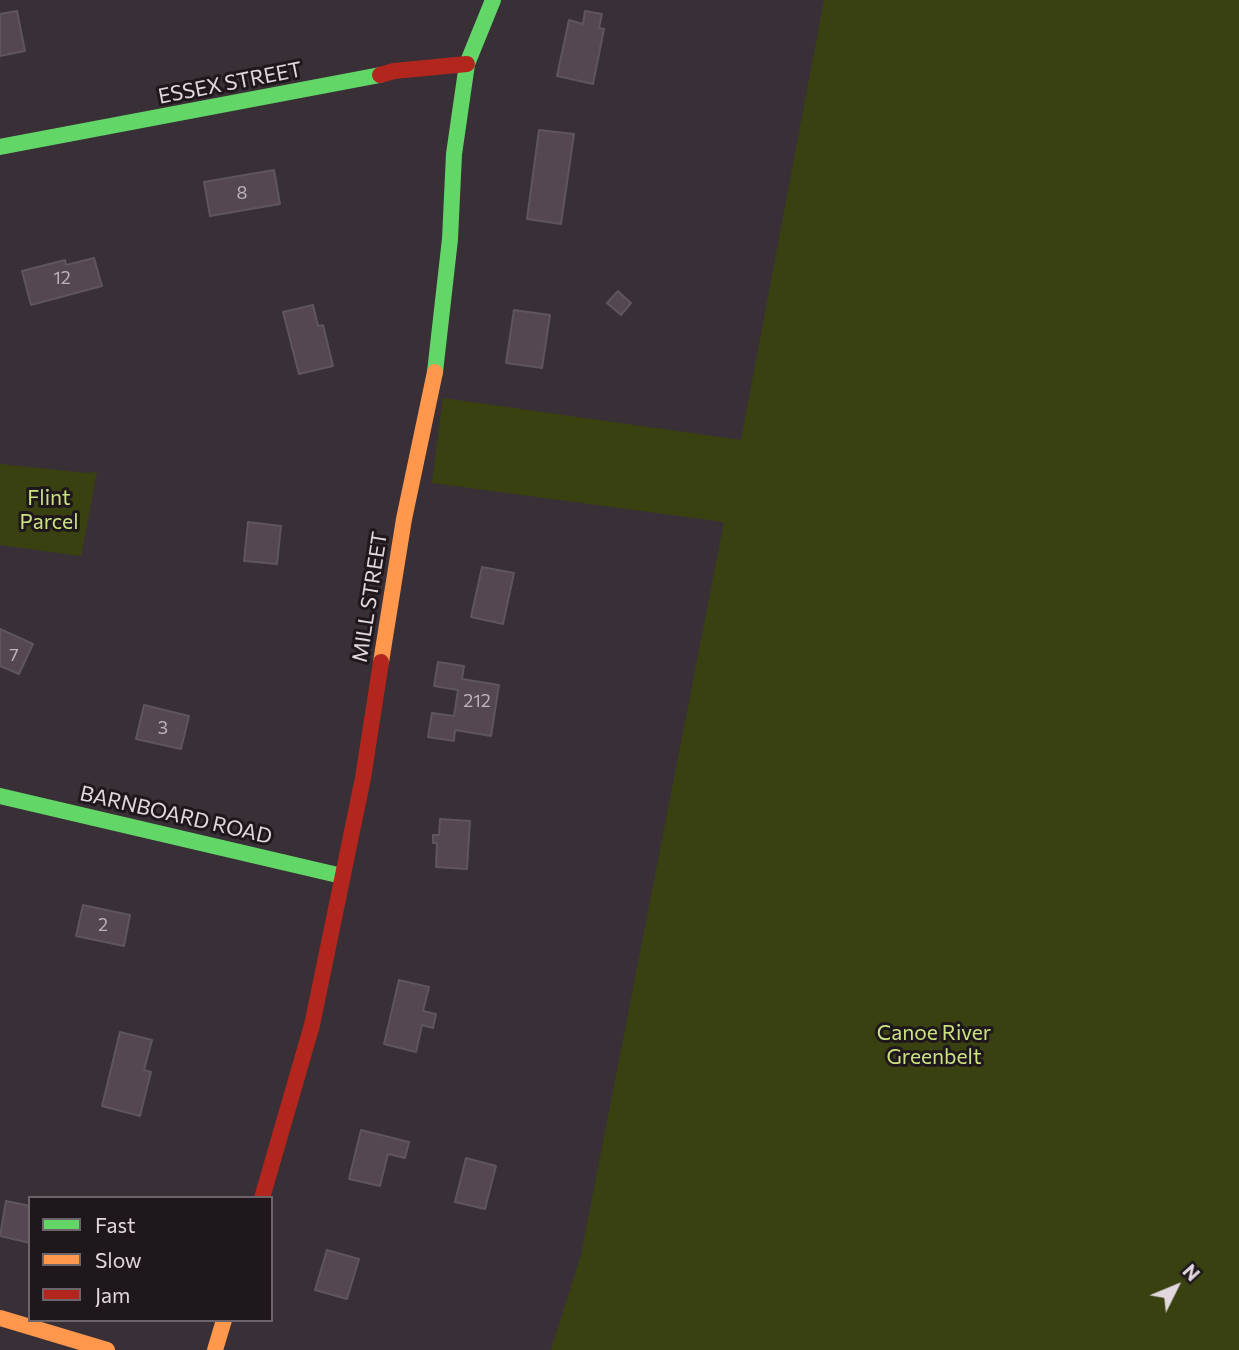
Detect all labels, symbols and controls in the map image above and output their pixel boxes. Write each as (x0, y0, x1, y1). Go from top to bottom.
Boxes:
street label: ESSEX STREET (156, 57, 304, 109)
house number: 8 (237, 182, 247, 204)
house number: 12 (53, 267, 71, 289)
park label: Flint Parcel (20, 485, 78, 535)
street label: MILL STREET (347, 530, 393, 664)
house number: 7 (9, 644, 19, 666)
house number: 212 (463, 690, 491, 712)
house number: 3 (158, 717, 168, 739)
street label: BARNBOARD ROAD (78, 781, 274, 849)
house number: 2 (98, 914, 108, 936)
park label: Canoe River Greenbelt (877, 1020, 991, 1070)
legend (28, 1196, 273, 1322)
text: Fast (95, 1212, 136, 1237)
text: Slow (95, 1247, 142, 1272)
north arrow (1141, 1252, 1211, 1322)
text: N (1178, 1259, 1205, 1285)
text: Jam (95, 1282, 130, 1307)

